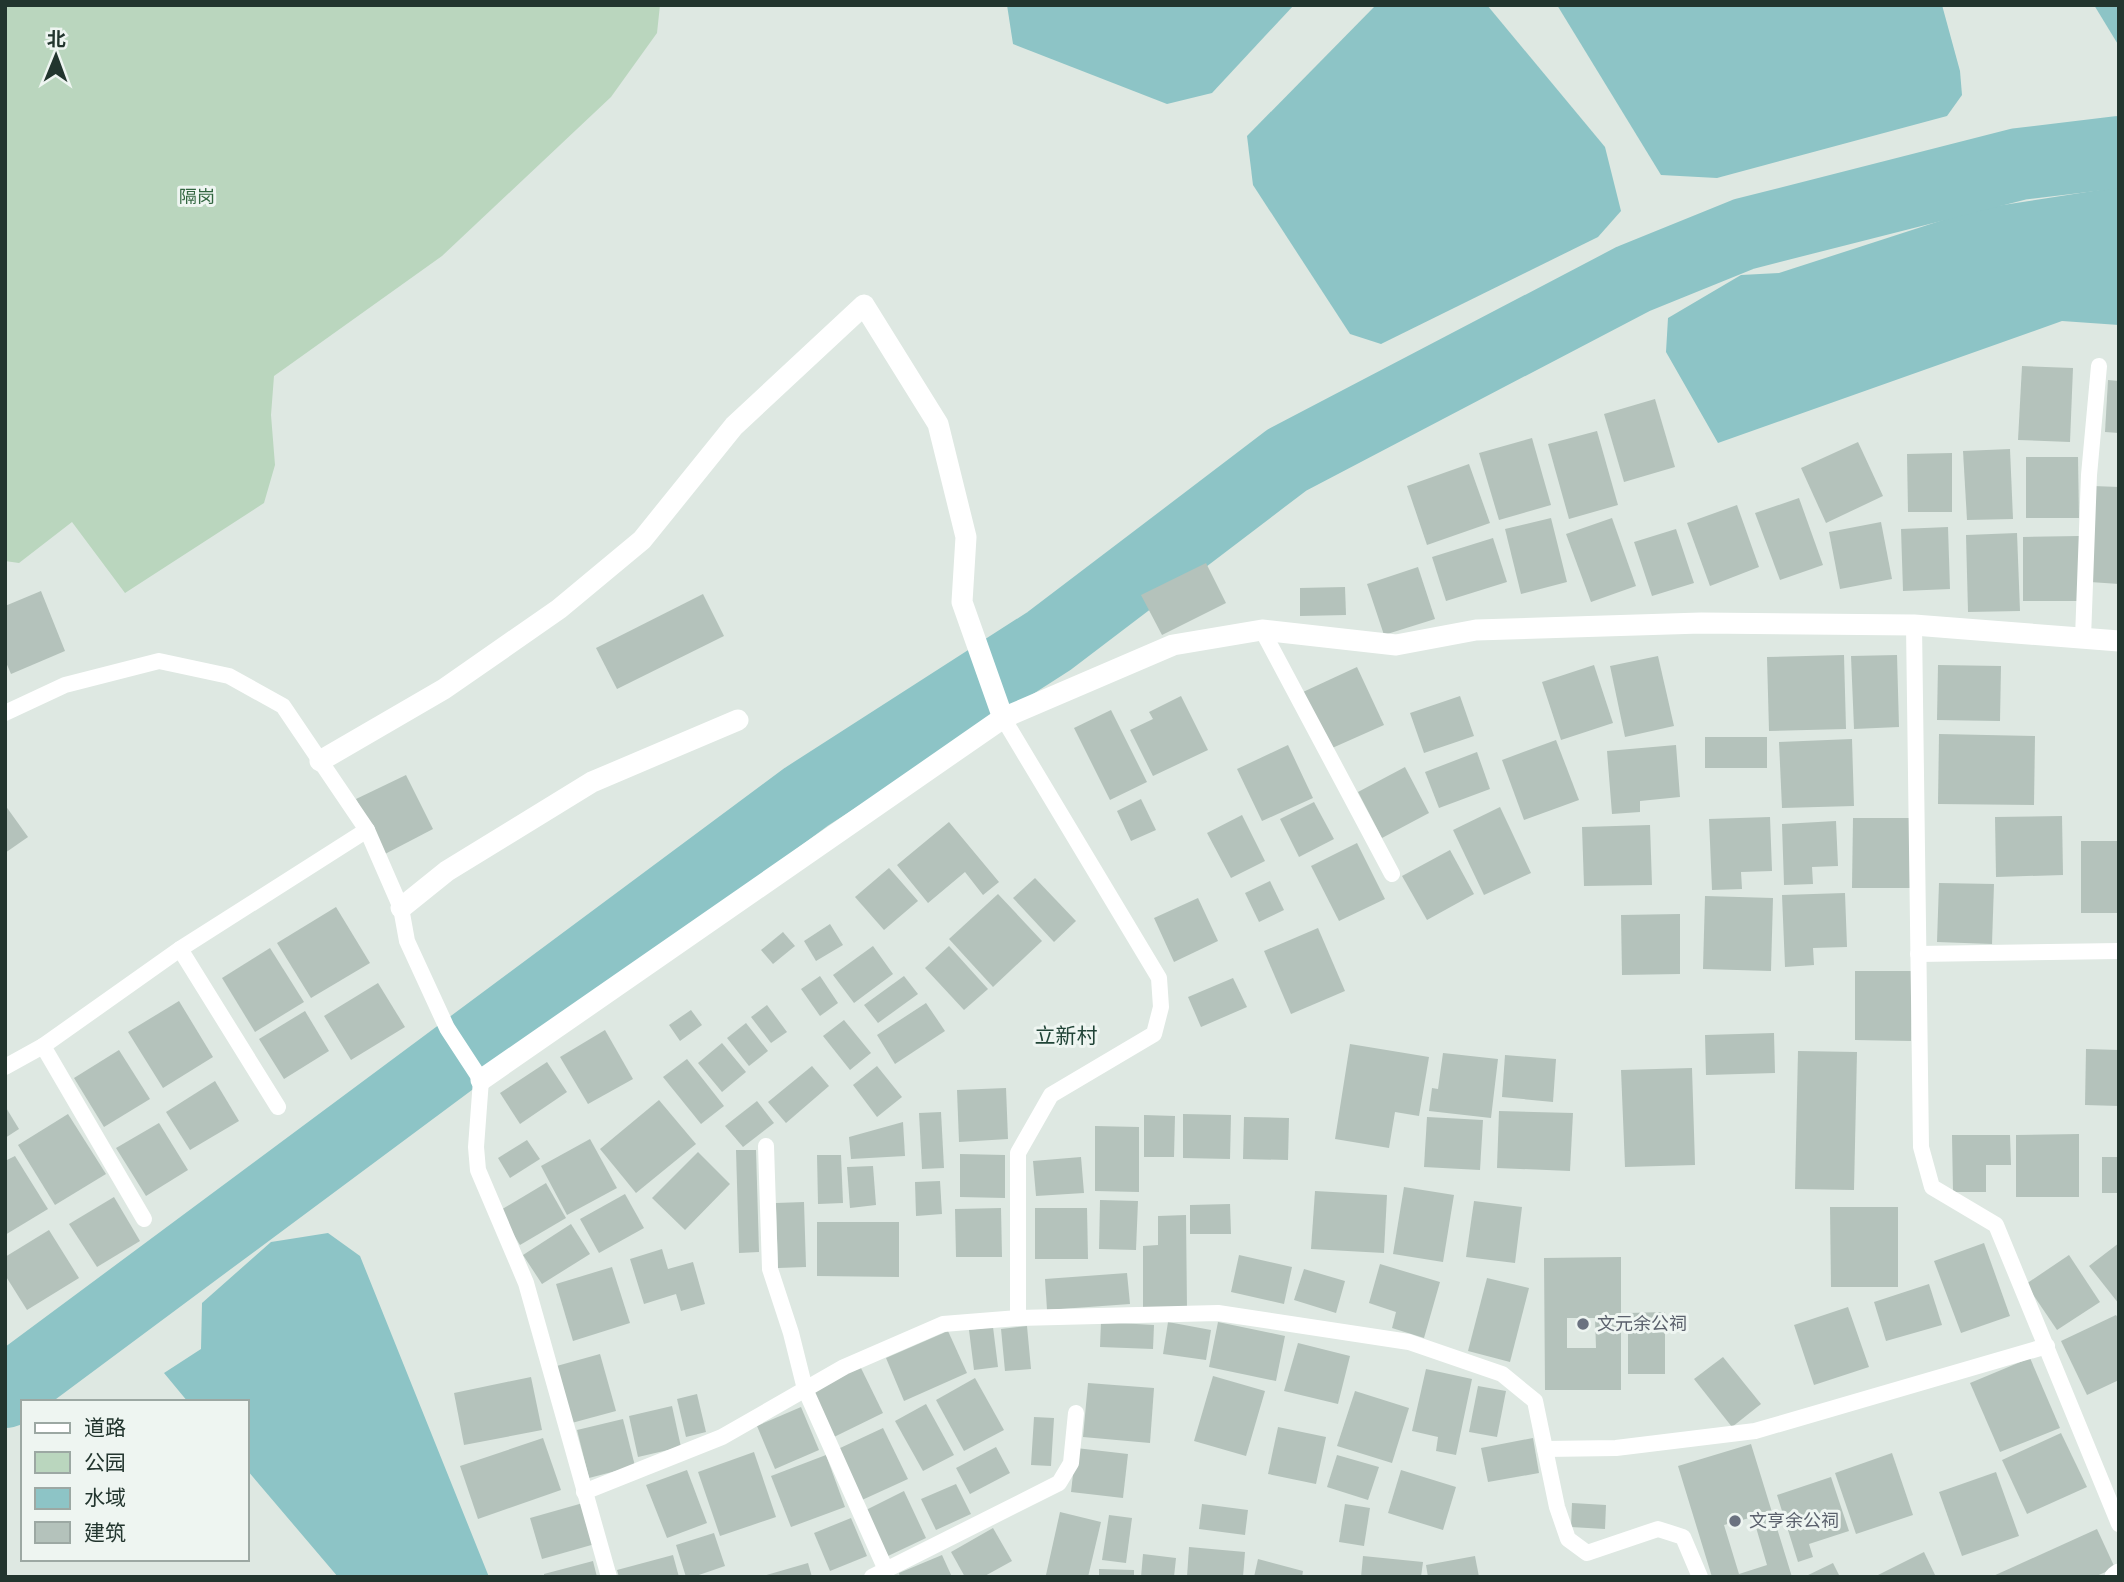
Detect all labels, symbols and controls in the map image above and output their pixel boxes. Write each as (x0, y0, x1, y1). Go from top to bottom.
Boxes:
north arrow (21, 21, 91, 91)
text: 北 (47, 27, 66, 51)
park label: 隔岗 (179, 185, 215, 208)
district label: 立新村 (1035, 1022, 1098, 1049)
place label: 文元余公祠 (1597, 1312, 1687, 1335)
marker: 文元余公祠 (1575, 1316, 1591, 1332)
legend (21, 1400, 248, 1561)
text: 道路 (84, 1414, 126, 1441)
text: 公园 (84, 1449, 126, 1476)
text: 水域 (84, 1484, 126, 1511)
place label: 文亨余公祠 (1749, 1509, 1839, 1532)
marker: 文亨余公祠 (1727, 1513, 1743, 1529)
text: 建筑 (84, 1519, 126, 1546)

